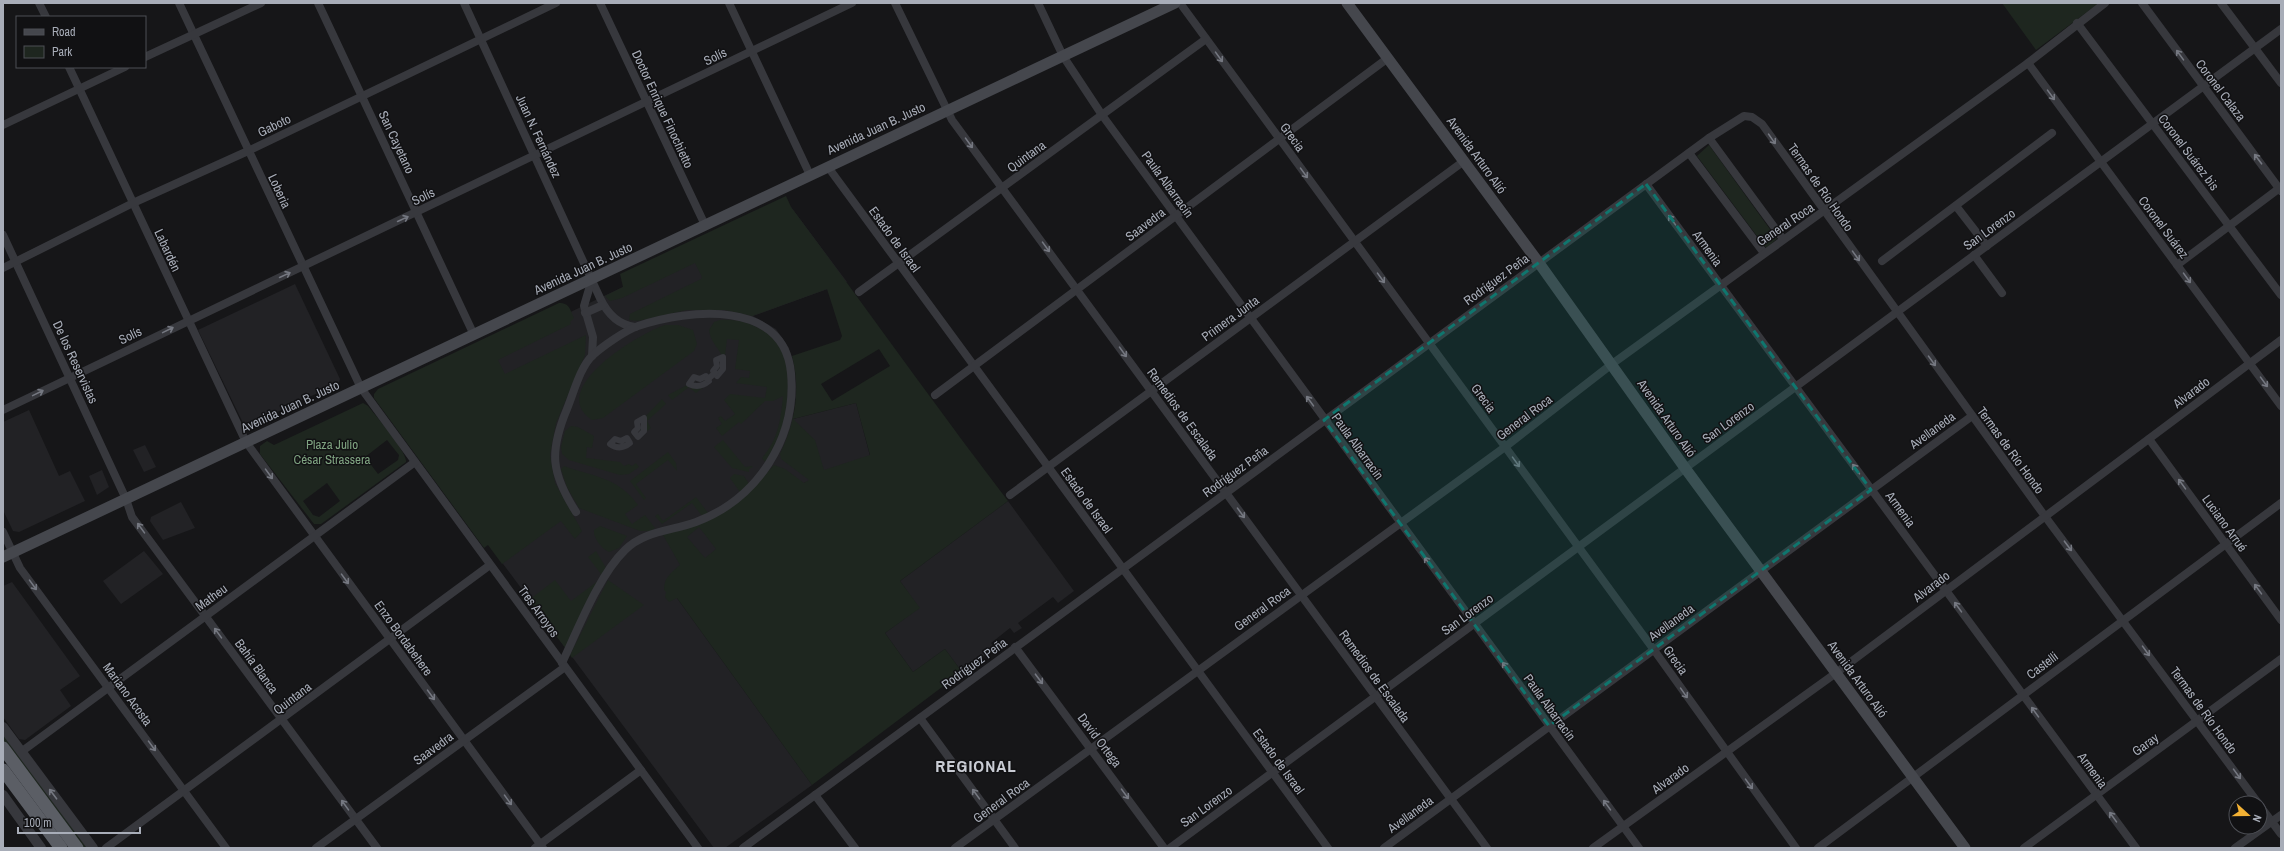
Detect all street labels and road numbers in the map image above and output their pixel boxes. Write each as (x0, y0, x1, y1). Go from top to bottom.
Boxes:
street label: Solís (701, 44, 730, 69)
street label: Doctor Enrique Finochietto (628, 48, 697, 171)
street label: Coronel Calaza (2192, 56, 2250, 125)
street label: Juan N. Fernández (512, 92, 565, 181)
street label: Avenida Juan B. Justo (823, 98, 928, 159)
street label: San Cayetano (375, 108, 419, 176)
street label: Gaboto (255, 110, 294, 141)
street label: Coronel Suárez bis (2154, 111, 2223, 194)
street label: Avenida Arturo Alió (1442, 113, 1510, 197)
street label: Grecia (1276, 119, 1309, 155)
street label: Quintana (1004, 137, 1049, 176)
street label: Termas de Río Hondo (1784, 140, 1857, 235)
street label: Paula Albarracín (1138, 148, 1197, 221)
street label: Loberia (264, 171, 295, 211)
street label: Solís (409, 184, 438, 209)
street label: Coronel Suárez (2135, 193, 2193, 262)
street label: General Roca (1753, 199, 1817, 250)
street label: Estado de Israel (865, 203, 924, 275)
street label: Saavedra (1122, 204, 1169, 245)
street label: San Lorenzo (1960, 205, 2019, 254)
street label: Labardén (150, 226, 185, 274)
street label: Armenia (1688, 226, 1726, 270)
street label: Avenida Juan B. Justo (530, 238, 635, 299)
street label: Rodríguez Peña (1460, 250, 1533, 309)
street label: Primera Junta (1198, 292, 1262, 345)
street label: De los Reservistas (49, 318, 102, 406)
street label: Solís (116, 323, 145, 348)
street label: Remedios de Escalada (1143, 365, 1222, 464)
street label: Alvarado (2169, 373, 2213, 412)
street label: Avenida Arturo Alió (1633, 375, 1700, 461)
street label: Avenida Juan B. Justo (237, 376, 342, 437)
street label: Grecia (1467, 380, 1500, 416)
street label: General Roca (1493, 391, 1556, 444)
street label: San Lorenzo (1699, 398, 1758, 447)
street label: Termas de Río Hondo (1973, 403, 2048, 497)
street label: Avellaneda (1905, 408, 1959, 453)
street label: Paula Albarracín (1328, 410, 1387, 483)
street label: Rodríguez Peña (1199, 442, 1272, 501)
street label: Estado de Israel (1057, 464, 1116, 536)
street label: Armenia (1881, 487, 1919, 531)
street label: Luciano Arrué (2198, 491, 2251, 555)
street label: Alvarado (1909, 567, 1953, 606)
street label: Matheu (192, 580, 231, 615)
street label: Tres Arroyos (514, 582, 563, 641)
street label: General Roca (1231, 582, 1294, 635)
street label: San Lorenzo (1438, 590, 1497, 639)
street label: Enzo Bordabehere (371, 597, 437, 679)
street label: Avellaneda (1644, 600, 1698, 645)
street label: Remedios de Escalada (1335, 627, 1414, 726)
street label: Rodríguez Peña (938, 634, 1011, 693)
street label: Bahía Blanca (231, 636, 282, 697)
street label: Avenida Arturo Alió (1823, 637, 1891, 721)
street label: Grecia (1659, 642, 1692, 678)
street label: Castelli (2023, 648, 2062, 683)
street label: Mariano Acosta (99, 659, 156, 729)
street label: Termas de Río Hondo (2166, 663, 2241, 757)
street label: Paula Albarracín (1520, 671, 1579, 744)
street label: Quintana (270, 678, 315, 718)
street label: David Ortega (1074, 710, 1126, 771)
street label: Estado de Israel (1249, 725, 1308, 797)
street label: Saavedra (410, 728, 457, 769)
street label: Garay (2129, 729, 2163, 760)
street label: Armenia (2073, 748, 2111, 792)
street label: Alvarado (1647, 759, 1692, 798)
street label: General Roca (970, 774, 1033, 827)
street label: San Lorenzo (1177, 782, 1236, 831)
street label: Avellaneda (1383, 792, 1437, 837)

